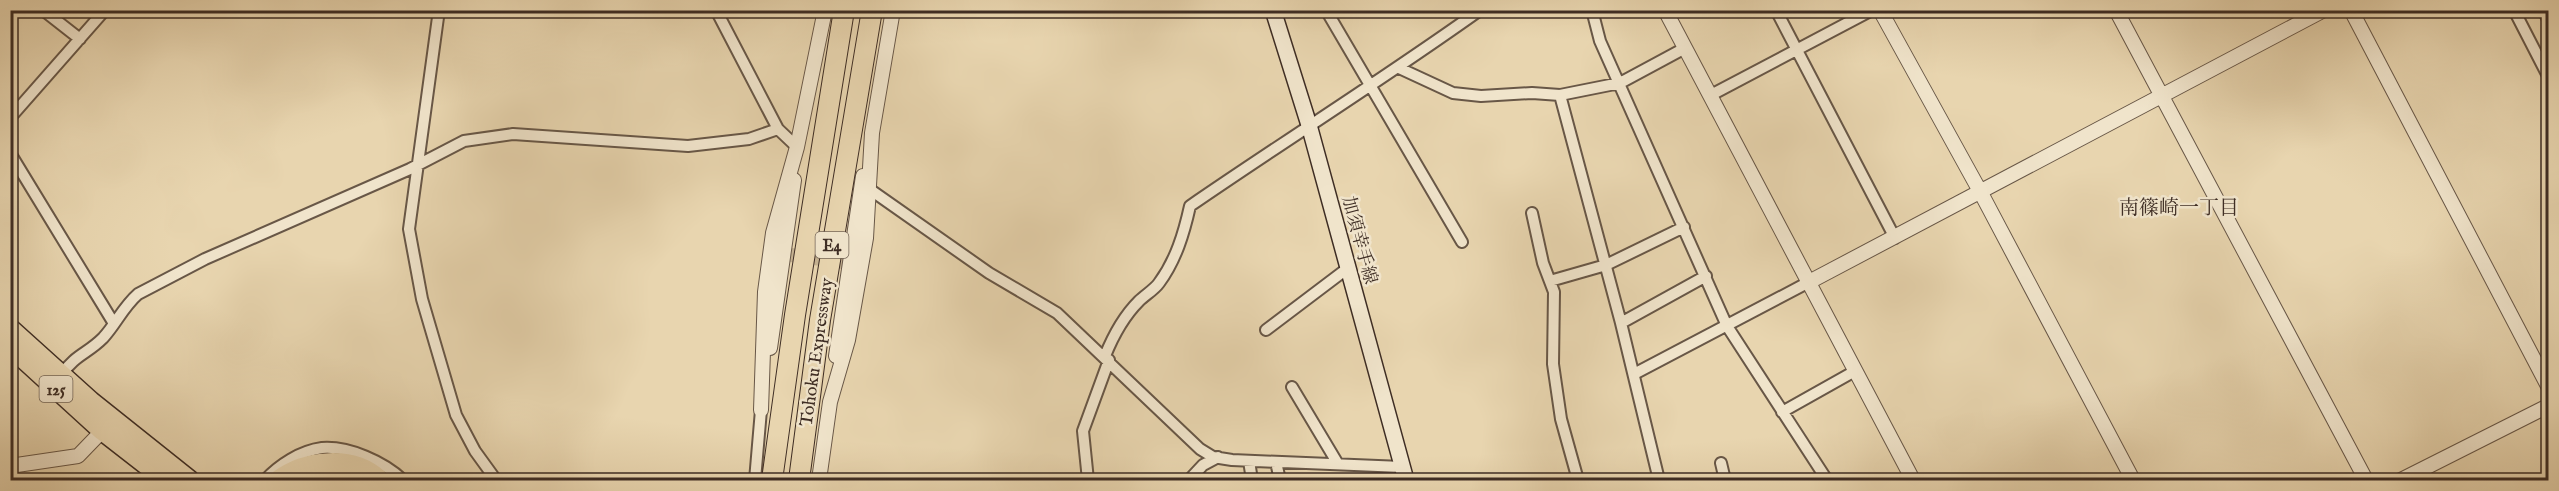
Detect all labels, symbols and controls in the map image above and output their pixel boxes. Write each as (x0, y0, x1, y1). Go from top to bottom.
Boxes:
street label: 加須幸手線 (1336, 194, 1381, 287)
district label: 南篠崎一丁目 (2119, 196, 2239, 221)
road number: E4 (816, 232, 848, 258)
street label: Tohoku Expressway (796, 276, 839, 428)
road number: 125 (40, 376, 72, 402)

